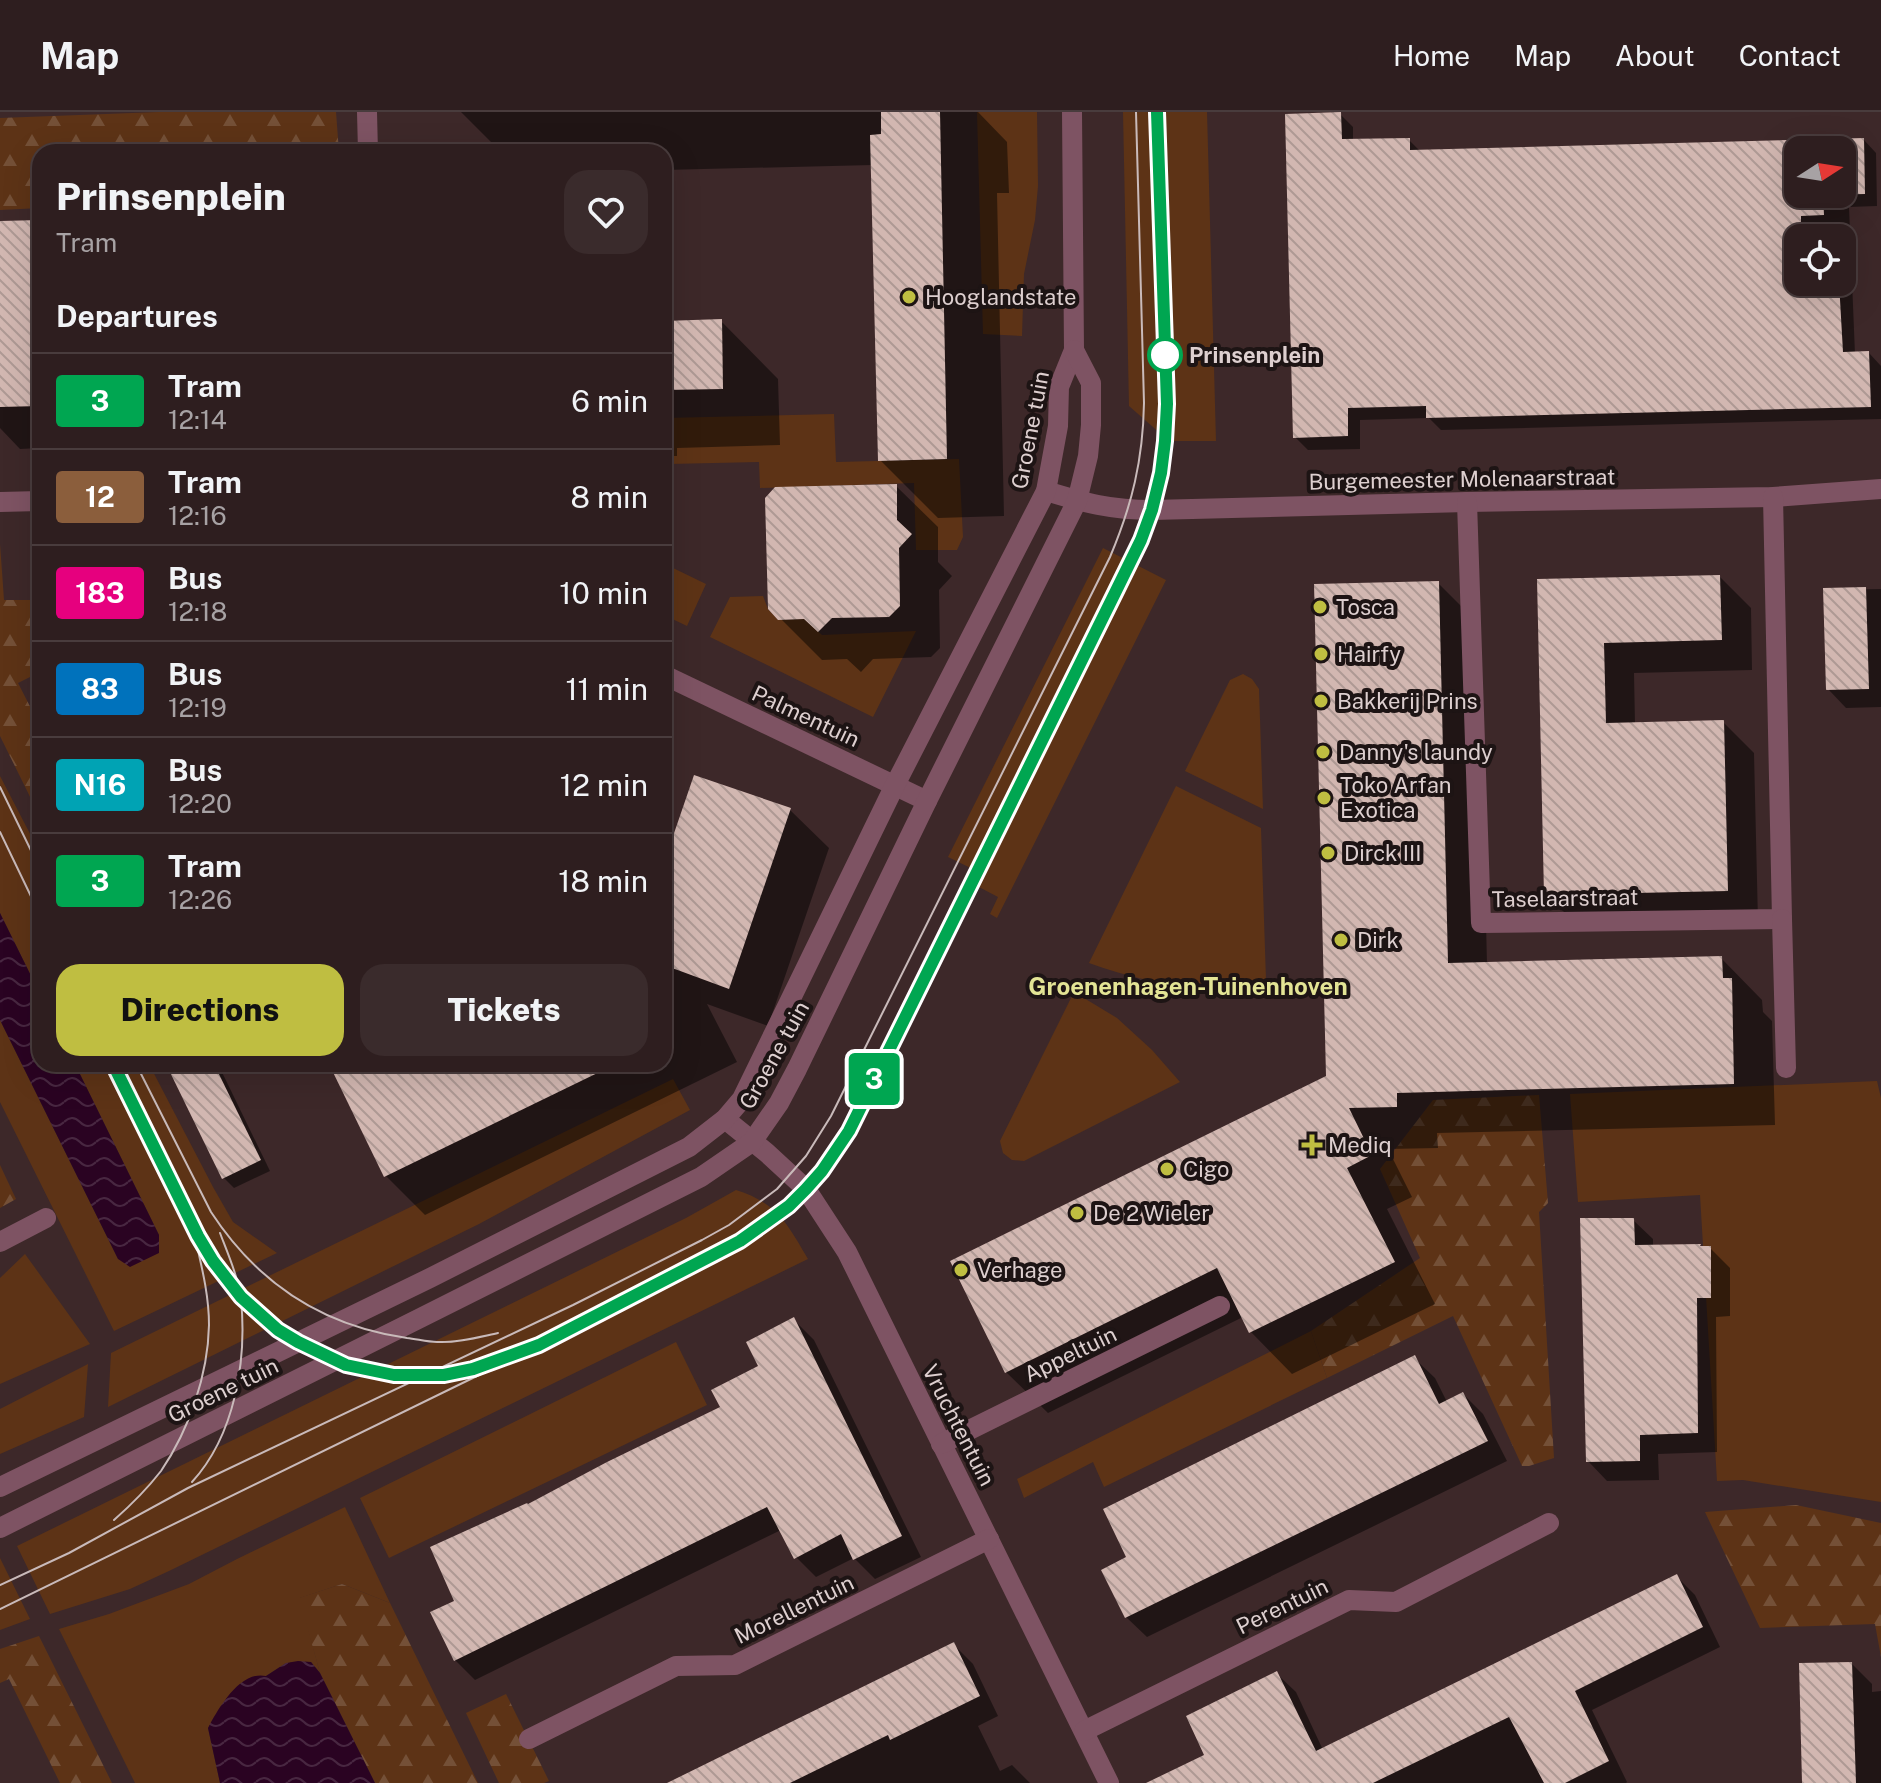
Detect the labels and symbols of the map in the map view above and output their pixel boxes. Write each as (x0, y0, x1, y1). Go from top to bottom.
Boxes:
north arrow (1784, 136, 1856, 208)
place label: Hooglandstate (925, 284, 1077, 310)
marker: Hooglandstate (900, 288, 918, 306)
marker: Prinsenplein (1148, 338, 1182, 372)
place label: Prinsenplein (1189, 342, 1320, 368)
street label: Groene tuin (1006, 369, 1054, 491)
street label: Burgemeester Molenaarstraat (1308, 463, 1616, 495)
place label: Tosca (1336, 594, 1395, 620)
marker: Tosca (1311, 598, 1329, 616)
place label: Hairfy (1337, 641, 1401, 667)
marker: Hairfy (1312, 645, 1330, 663)
street label: Palmentuin (748, 680, 864, 752)
place label: Bakkerij Prins (1337, 688, 1478, 714)
marker: Bakkerij Prins (1312, 692, 1330, 710)
place label: Danny's laundy (1339, 739, 1493, 765)
marker: Danny's laundy (1314, 743, 1332, 761)
place label: Toko Arfan Exotica (1340, 772, 1452, 823)
marker: Toko Arfan Exotica (1315, 789, 1333, 807)
place label: Dirck III (1344, 840, 1421, 866)
marker: Dirck III (1319, 844, 1337, 862)
street label: Taselaarstraat (1491, 884, 1639, 912)
place label: Dirk (1357, 927, 1399, 953)
marker: Dirk (1332, 931, 1350, 949)
district label: Groenenhagen-Tuinenhoven (1028, 972, 1348, 1000)
street label: Groene tuin (734, 996, 814, 1114)
line badge: 3 (848, 1053, 900, 1105)
place label: Mediq (1328, 1132, 1392, 1158)
marker: Mediq (1303, 1136, 1321, 1154)
place label: Cigo (1183, 1156, 1229, 1182)
marker: Cigo (1158, 1160, 1176, 1178)
place label: De 2 Wieler (1093, 1200, 1210, 1226)
marker: De 2 Wieler (1068, 1204, 1086, 1222)
place label: Verhage (977, 1257, 1062, 1283)
marker: Verhage (952, 1261, 970, 1279)
street label: Appeltuin (1019, 1320, 1121, 1388)
street label: Groene tuin (164, 1352, 282, 1428)
street label: Vruchtentuin (917, 1360, 1001, 1490)
street label: Morellentuin (730, 1569, 858, 1649)
street label: Perentuin (1232, 1573, 1332, 1639)

